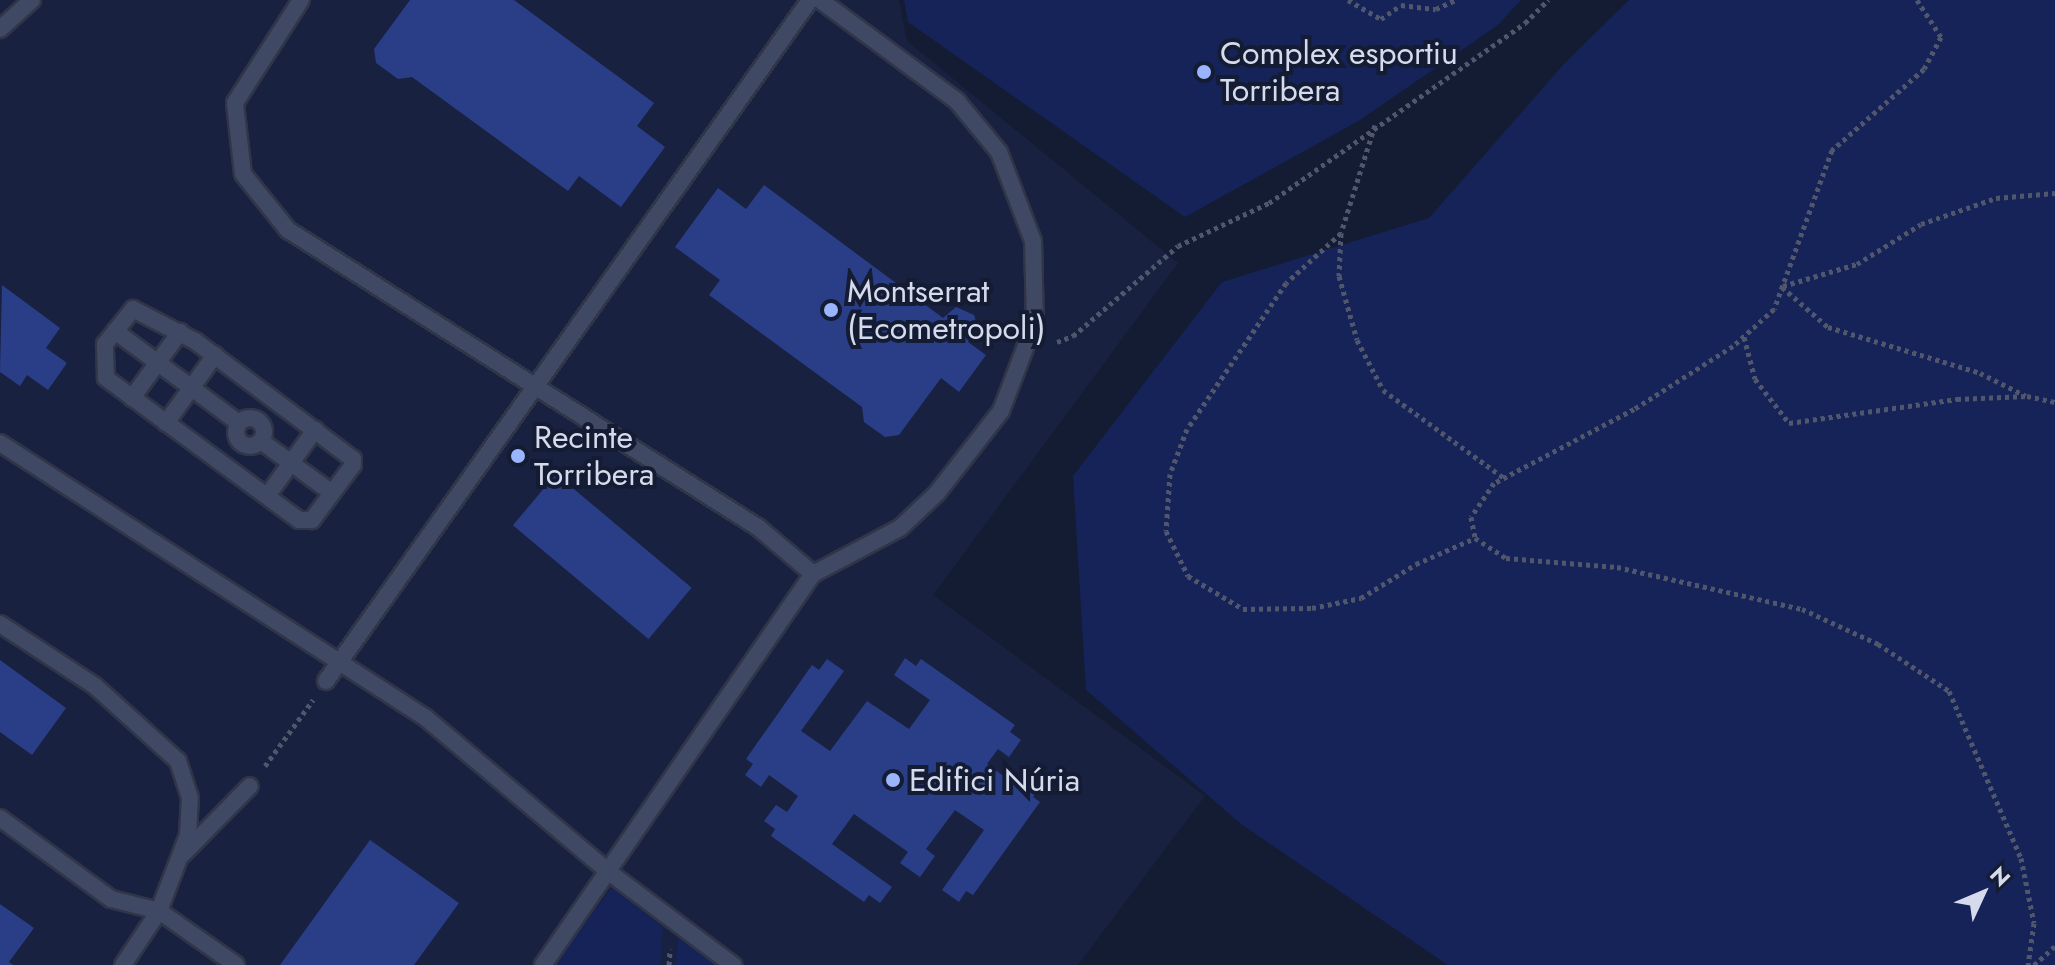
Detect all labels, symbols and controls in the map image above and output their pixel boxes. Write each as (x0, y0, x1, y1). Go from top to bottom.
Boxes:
place label: Complex esportiu Torribera (1220, 35, 1458, 110)
marker: Complex esportiu Torribera (1195, 63, 1213, 81)
place label: Montserrat (Ecometropoli) (847, 273, 1046, 348)
marker: Montserrat (Ecometropoli) (822, 301, 840, 319)
place label: Recinte Torribera (534, 419, 655, 494)
marker: Recinte Torribera (509, 447, 527, 465)
place label: Edifici Núria (909, 761, 1080, 799)
marker: Edifici Núria (884, 771, 902, 789)
north arrow (1943, 853, 2023, 933)
text: N (1983, 859, 2018, 894)

